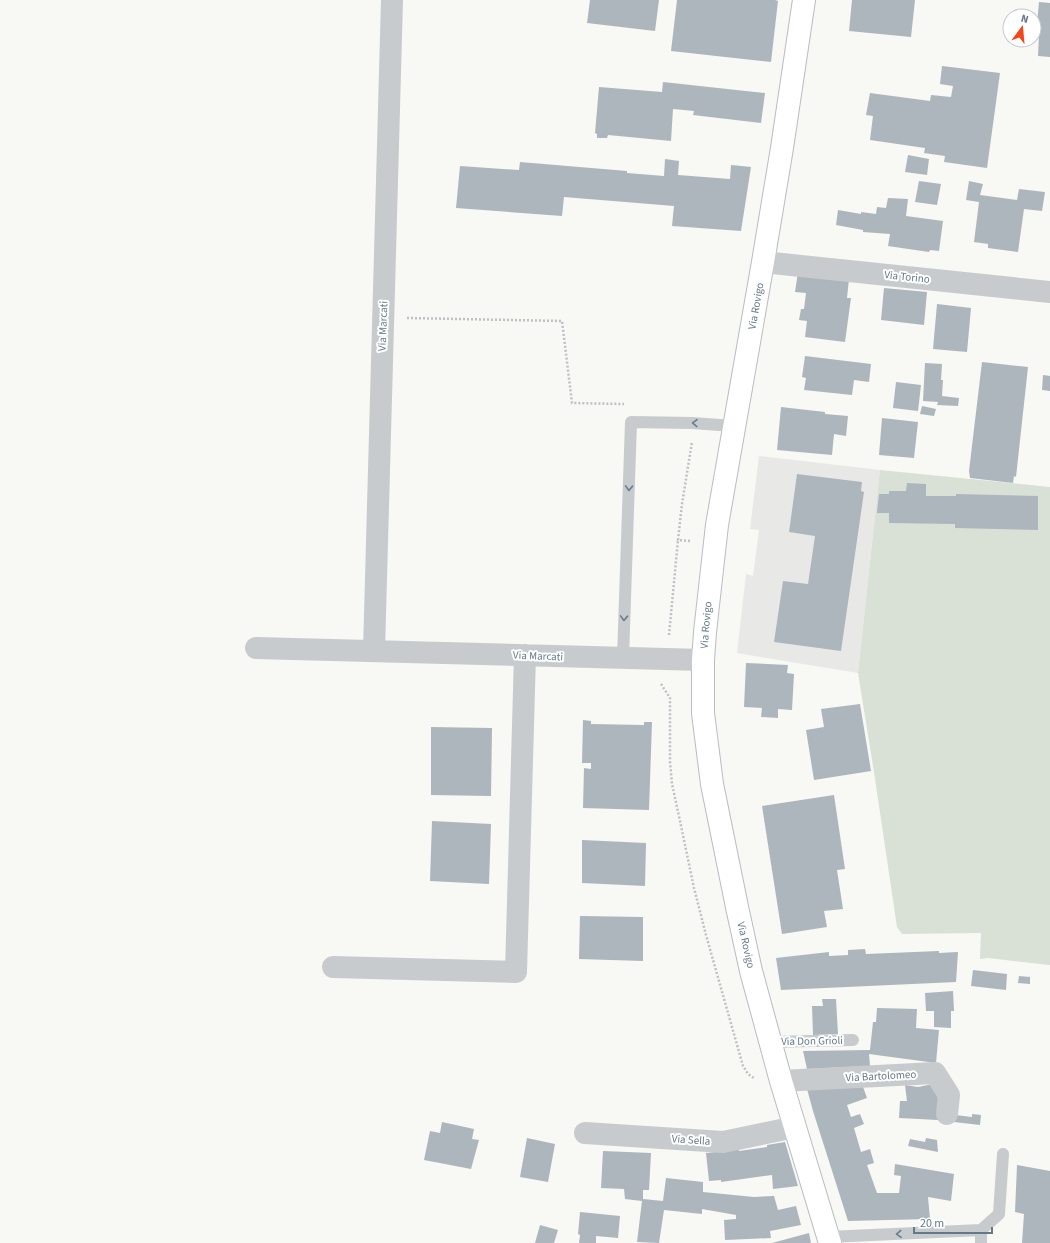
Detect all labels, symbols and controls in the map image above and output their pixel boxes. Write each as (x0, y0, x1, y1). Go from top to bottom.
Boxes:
north arrow (1002, 8, 1042, 48)
text: N (1019, 11, 1030, 27)
street label: Via Torino (883, 267, 931, 287)
street label: Via Rovigo (744, 281, 768, 331)
street label: Via Marcati (375, 301, 391, 351)
one-way arrow (692, 419, 698, 427)
one-way arrow (625, 485, 633, 491)
street label: Via Rovigo (696, 601, 716, 649)
one-way arrow (620, 615, 629, 621)
street label: Via Marcati (513, 648, 563, 664)
street label: Via Rovigo (733, 920, 759, 970)
street label: Via Don Grioli (781, 1033, 843, 1049)
street label: Via Bartolomeo (845, 1067, 917, 1085)
street label: Via Sella (671, 1131, 711, 1149)
scale bar (914, 1209, 992, 1235)
text: 20 m (920, 1215, 944, 1232)
one-way arrow (896, 1230, 902, 1238)

